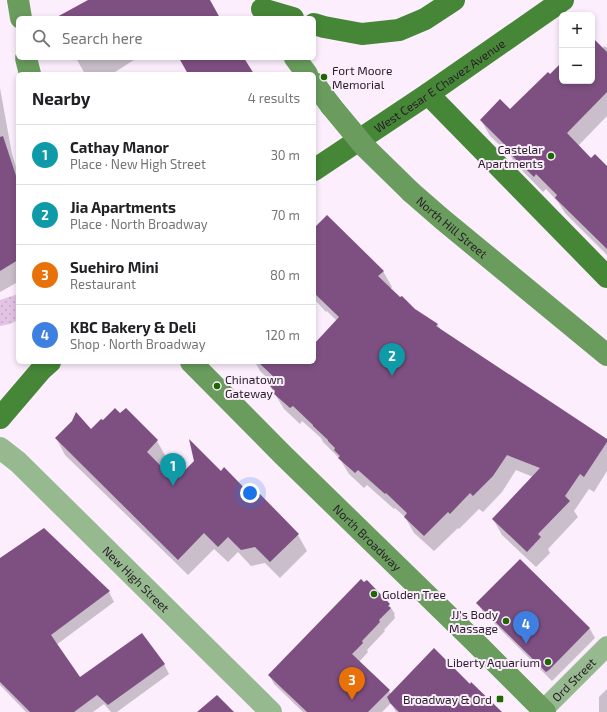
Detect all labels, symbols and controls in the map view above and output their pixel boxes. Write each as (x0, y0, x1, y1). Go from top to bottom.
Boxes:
map controls (559, 12, 595, 84)
button: + (559, 12, 595, 48)
search box (16, 16, 316, 60)
icon: search (30, 27, 52, 49)
text: Search here (62, 29, 143, 47)
street label: West Cesar E Chavez Avenue (371, 36, 507, 135)
button: − (559, 48, 595, 84)
place label: Fort Moore Memorial (332, 63, 392, 91)
marker: Fort Moore Memorial (319, 72, 329, 82)
text: Nearby (32, 88, 90, 108)
text: 4 results (248, 90, 300, 106)
text: Cathay Manor (70, 138, 169, 156)
place label: Castelar Apartments (478, 142, 543, 170)
text: 1 (42, 147, 48, 163)
text: 30 m (271, 147, 300, 163)
marker: Castelar Apartments (546, 151, 556, 161)
text: Place · New High Street (70, 156, 206, 172)
street label: North Hill Street (414, 193, 491, 261)
text: Jia Apartments (70, 198, 176, 216)
text: 2 (41, 207, 49, 223)
text: 70 m (271, 207, 300, 223)
text: Place · North Broadway (70, 216, 208, 232)
text: Suehiro Mini (70, 258, 159, 276)
text: 3 (41, 267, 49, 283)
text: 80 m (270, 267, 300, 283)
text: Restaurant (70, 276, 136, 292)
text: KBC Bakery & Deli (70, 318, 196, 336)
text: 4 (41, 327, 49, 343)
text: 120 m (265, 327, 300, 343)
text: Shop · North Broadway (70, 336, 206, 352)
pin: 2 (379, 343, 405, 376)
place label: Chinatown Gateway (225, 372, 284, 400)
marker: Chinatown Gateway (212, 381, 222, 391)
pin: 1 (160, 453, 186, 486)
your location (240, 483, 260, 503)
street label: North Broadway (331, 501, 405, 574)
street label: New High Street (100, 543, 173, 615)
place label: Golden Tree (382, 587, 446, 601)
marker: Golden Tree (369, 589, 379, 599)
place label: JJ's Body Massage (449, 607, 499, 635)
pin: 4 (513, 611, 539, 644)
marker: JJ's Body Massage (501, 616, 511, 626)
place label: Liberty Aquarium (447, 655, 540, 669)
street label: Ord Street (549, 655, 598, 704)
marker: Liberty Aquarium (543, 657, 553, 667)
pin: 3 (339, 667, 365, 700)
place label: Broadway & Ord (403, 692, 492, 706)
marker: Broadway & Ord (495, 694, 505, 704)

